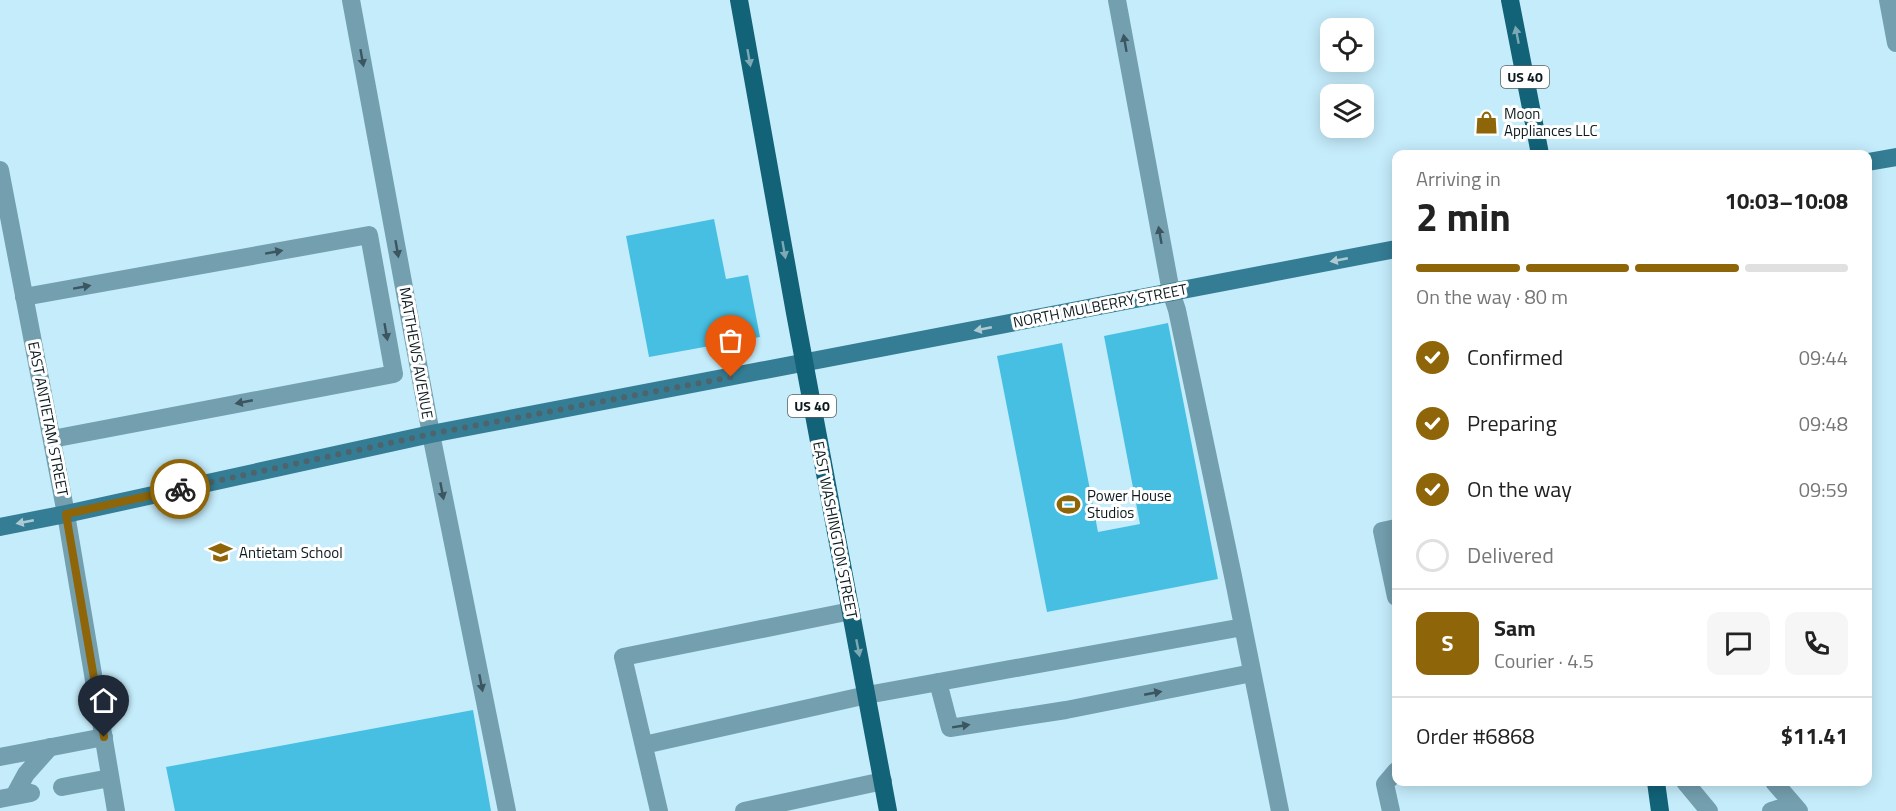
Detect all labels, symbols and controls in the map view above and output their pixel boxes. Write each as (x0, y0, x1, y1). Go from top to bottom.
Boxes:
map controls (1320, 18, 1374, 138)
button: locate (1320, 18, 1374, 72)
one-way arrow (1512, 25, 1521, 44)
one-way arrow (1120, 33, 1129, 52)
one-way arrow (358, 48, 367, 67)
one-way arrow (745, 48, 754, 67)
road number: US 40 (1501, 66, 1549, 88)
button: layers (1320, 84, 1374, 138)
place label: Moon Appliances LLC (1504, 102, 1598, 142)
shop icon: Moon Appliances LLC (1473, 110, 1499, 136)
text: Arriving in (1416, 163, 1501, 194)
text: 10:03–10:08 (1725, 184, 1848, 218)
text: 2 min (1416, 187, 1511, 246)
one-way arrow (1155, 225, 1164, 244)
one-way arrow (393, 240, 402, 259)
one-way arrow (780, 240, 789, 259)
one-way arrow (265, 247, 284, 256)
one-way arrow (1329, 256, 1348, 265)
street label: NORTH MULBERRY STREET (1011, 277, 1189, 334)
text: On the way · 80 m (1416, 281, 1568, 312)
one-way arrow (73, 282, 92, 291)
street label: MATTHEWS AVENUE (394, 285, 439, 421)
pin (705, 315, 756, 377)
one-way arrow (382, 323, 391, 342)
icon: bag (714, 324, 747, 357)
one-way arrow (973, 325, 992, 334)
street label: EAST ANTIETAM STREET (22, 340, 75, 498)
text: Confirmed (1467, 340, 1563, 374)
icon: check (1416, 341, 1449, 374)
text: 09:44 (1799, 342, 1848, 373)
road number: US 40 (788, 395, 836, 417)
one-way arrow (235, 398, 254, 407)
text: Preparing (1467, 406, 1557, 440)
icon: check (1416, 407, 1449, 440)
text: 09:48 (1799, 408, 1848, 439)
street label: EAST WASHINGTON STREET (807, 439, 864, 621)
courier (150, 459, 210, 519)
text: On the way (1467, 472, 1572, 506)
icon: bike (164, 473, 197, 506)
icon: check (1416, 473, 1449, 506)
text: 09:59 (1799, 474, 1848, 505)
one-way arrow (438, 482, 447, 501)
place label: Power House Studios (1087, 484, 1172, 524)
sports icon: Power House Studios (1056, 492, 1082, 518)
one-way arrow (15, 518, 34, 527)
text: Delivered (1467, 538, 1554, 572)
school or university icon: Antietam School (208, 540, 234, 566)
place label: Antietam School (239, 541, 343, 564)
text: Sam (1494, 611, 1536, 645)
button: chat (1707, 612, 1770, 675)
button: phone (1785, 612, 1848, 675)
text: S (1442, 626, 1453, 660)
one-way arrow (854, 638, 863, 657)
text: Courier · 4.5 (1494, 645, 1594, 676)
one-way arrow (477, 673, 486, 692)
pin (78, 675, 129, 737)
icon: home (87, 684, 120, 717)
one-way arrow (1143, 688, 1162, 697)
text: Order #6868 (1416, 719, 1535, 753)
text: $11.41 (1781, 719, 1848, 753)
one-way arrow (951, 722, 970, 731)

